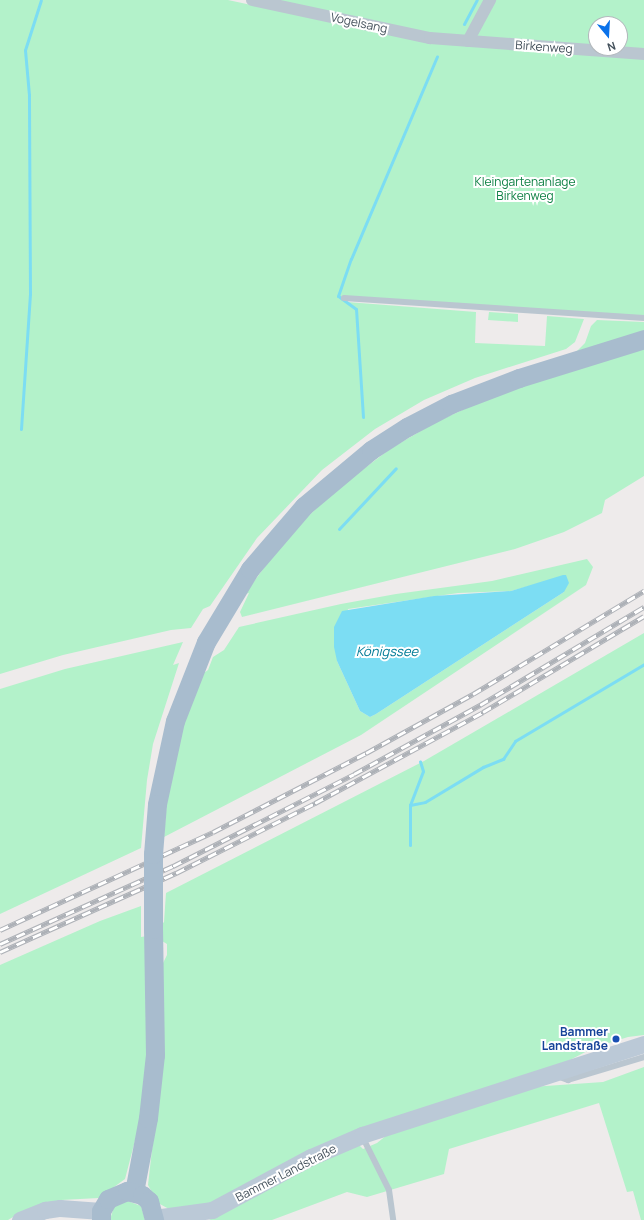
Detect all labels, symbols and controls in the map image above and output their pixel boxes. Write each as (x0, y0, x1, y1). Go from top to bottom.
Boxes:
street label: Vogelsang (329, 10, 389, 36)
north arrow (588, 16, 628, 56)
street label: Birkenweg (515, 38, 573, 56)
text: N (605, 39, 618, 55)
park label: Kleingartenanlage Birkenweg (475, 175, 575, 203)
water label: Königssee (356, 643, 418, 659)
place label: Bammer Landstraße (542, 1025, 608, 1053)
marker: Bammer Landstraße (611, 1034, 621, 1044)
street label: Bammer Landstraße (233, 1141, 339, 1205)

